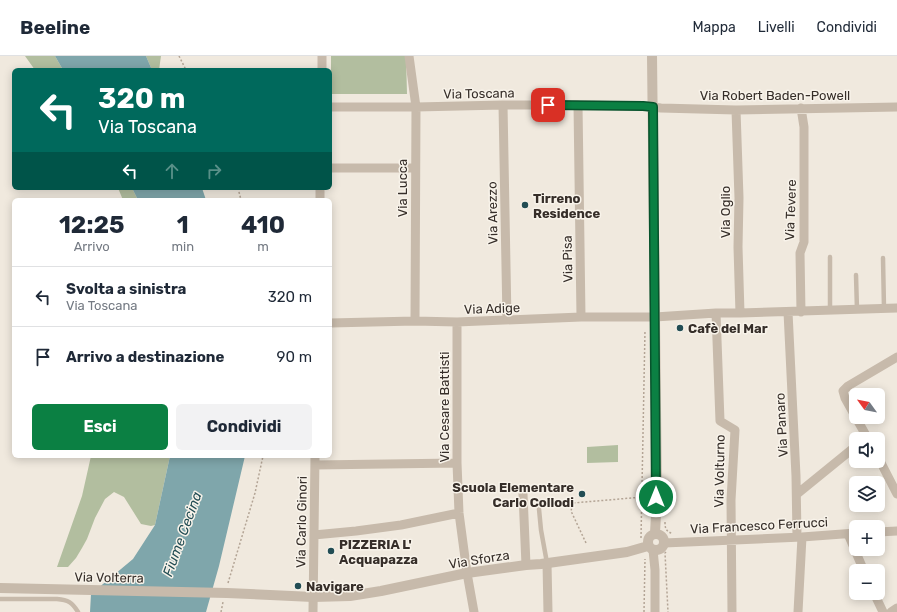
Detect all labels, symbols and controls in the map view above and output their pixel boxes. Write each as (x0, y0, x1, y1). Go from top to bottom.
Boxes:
text: Beeline (20, 16, 90, 39)
text: Mappa (692, 19, 736, 36)
text: Livelli (758, 19, 795, 36)
text: Condividi (817, 19, 877, 36)
text: 320 m (98, 82, 185, 115)
icon: left (32, 84, 84, 136)
street label: Via Toscana (443, 85, 515, 102)
pin (531, 88, 565, 122)
street label: Via Robert Baden-Powell (700, 88, 850, 103)
icon: arrive (537, 94, 559, 116)
text: Via Toscana (98, 116, 197, 138)
street label: Via Lucca (395, 159, 410, 217)
icon: left (119, 160, 141, 182)
icon: ahead (161, 160, 183, 182)
icon: right (203, 160, 225, 182)
street label: Via Tevere (782, 179, 799, 241)
street label: Via Arezzo (484, 181, 501, 245)
street label: Via Oglio (718, 186, 734, 238)
place label: Tirreno Residence (533, 191, 600, 221)
marker: Tirreno Residence (520, 200, 530, 210)
text: 12:25 (59, 211, 125, 239)
text: 1 (177, 211, 189, 239)
text: 410 (241, 211, 285, 239)
street label: Via Pisa (560, 235, 575, 283)
text: Arrivo (74, 239, 110, 254)
text: min (171, 239, 194, 254)
text: m (257, 239, 269, 254)
text: Svolta a sinistra (66, 280, 186, 298)
icon: left (32, 286, 54, 308)
text: 320 m (268, 288, 312, 306)
text: Via Toscana (66, 298, 137, 313)
street label: Via Adige (464, 300, 520, 318)
place label: Cafè del Mar (688, 321, 768, 336)
marker: Cafè del Mar (675, 323, 685, 333)
icon: arrive (32, 346, 54, 368)
text: Arrivo a destinazione (66, 348, 224, 366)
text: 90 m (277, 348, 312, 366)
street label: Via Cesare Battisti (437, 352, 452, 462)
north arrow (849, 388, 885, 424)
map controls (849, 388, 885, 600)
street label: Via Panaro (772, 392, 791, 458)
button: Esci (32, 404, 168, 450)
button: Condividi (176, 404, 312, 450)
button: sound (849, 432, 885, 468)
street label: Via Volturno (711, 434, 728, 508)
street label: Via Carlo Ginori (293, 476, 310, 568)
position arrow (635, 476, 677, 518)
button: layers (849, 476, 885, 512)
place label: Scuola Elementare Carlo Collodi (452, 480, 574, 510)
marker: Scuola Elementare Carlo Collodi (577, 489, 587, 499)
water label: Fiume Cecina (159, 490, 206, 579)
street label: Via Francesco Ferrucci (690, 514, 828, 537)
button: + (849, 520, 885, 556)
place label: PIZZERIA L' Acquapazza (339, 537, 418, 567)
marker: PIZZERIA L' Acquapazza (326, 546, 336, 556)
street label: Via Sforza (448, 547, 510, 572)
button: − (849, 564, 885, 600)
street label: Via Volterra (74, 569, 144, 586)
place label: Navigare (306, 579, 364, 594)
marker: Navigare (293, 581, 303, 591)

